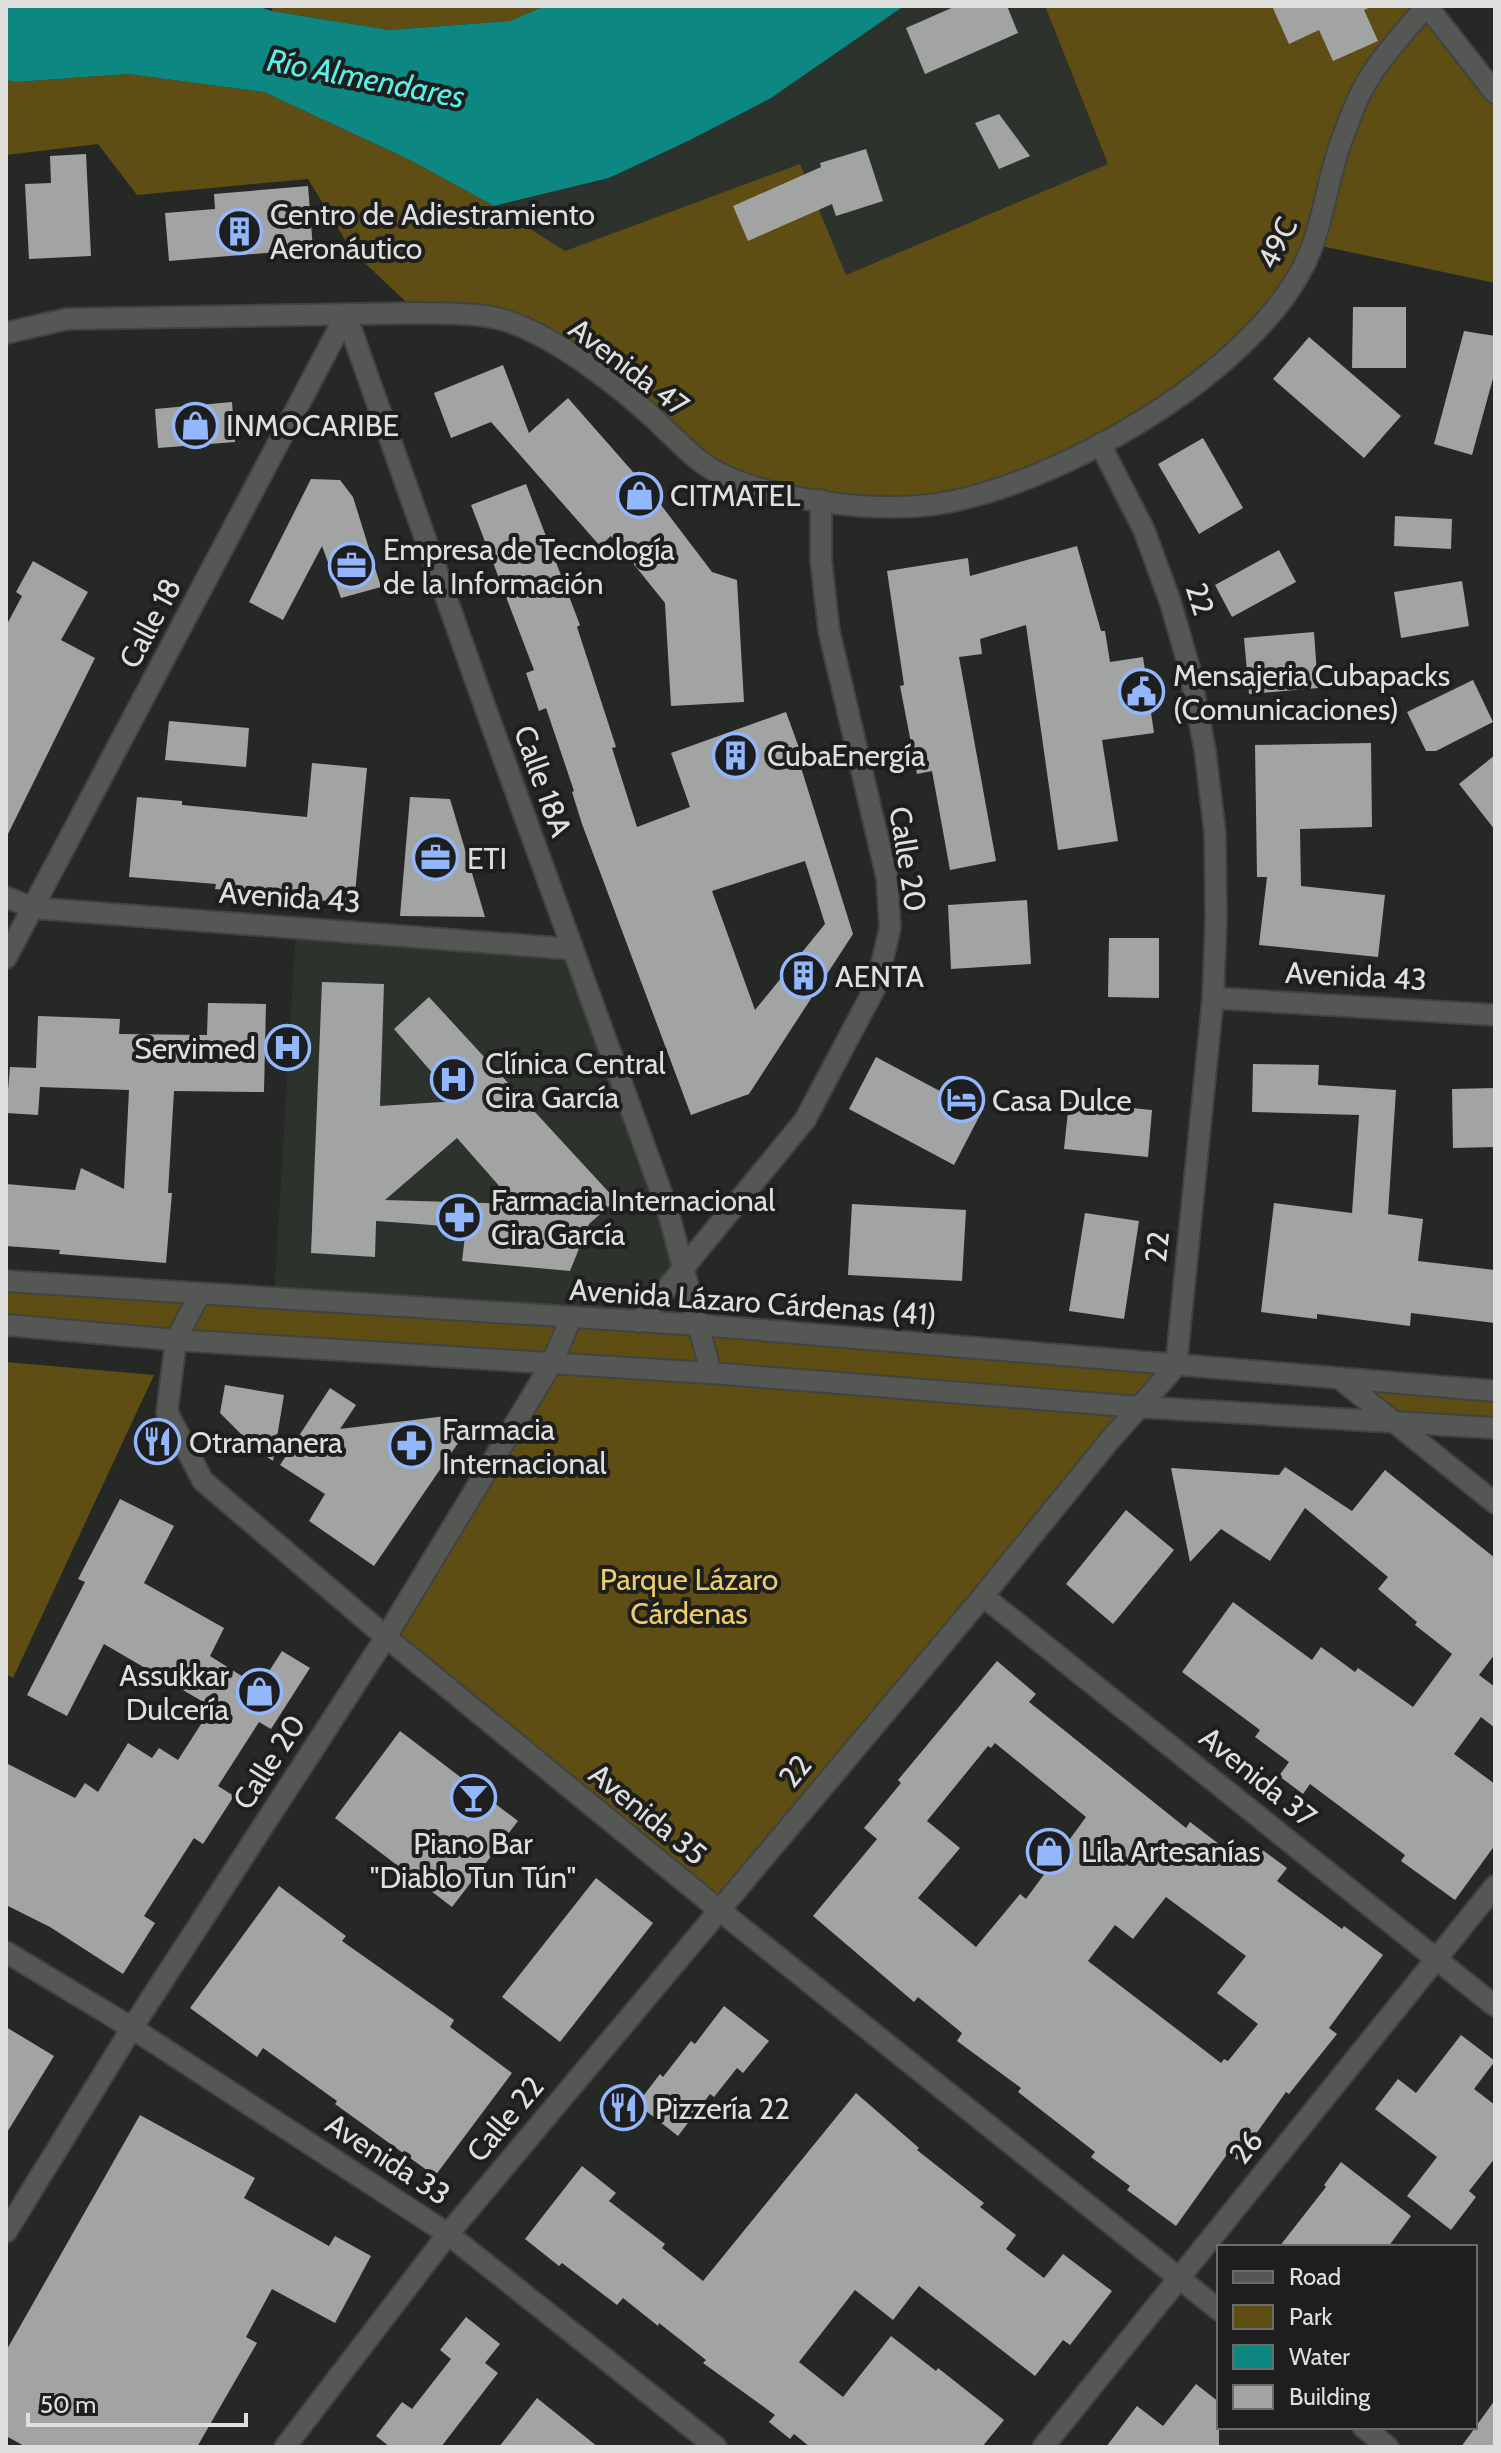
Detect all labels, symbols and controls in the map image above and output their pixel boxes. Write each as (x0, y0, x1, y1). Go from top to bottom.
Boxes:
water label: Río Almendares (264, 40, 468, 116)
place label: Centro de Adiestramiento Aeronáutico (270, 196, 595, 267)
building icon: Centro de Adiestramiento Aeronáutico (215, 207, 263, 255)
street label: 49C (1249, 211, 1305, 275)
street label: Avenida 47 (562, 310, 696, 424)
shop icon: INMOCARIBE (171, 401, 219, 449)
place label: INMOCARIBE (226, 407, 399, 444)
shop icon: CITMATEL (615, 471, 663, 519)
place label: CITMATEL (670, 477, 800, 514)
place label: Empresa de Tecnología de la Información (383, 531, 675, 602)
office icon: Empresa de Tecnología de la Información (328, 542, 376, 590)
street label: Calle 18 (111, 572, 189, 674)
street label: 22 (1178, 578, 1222, 620)
place label: Mensajeria Cubapacks (Comunicaciones) (1173, 657, 1450, 728)
public building icon: Mensajeria Cubapacks (Comunicaciones) (1118, 668, 1166, 716)
street label: Calle 18A (506, 720, 580, 842)
building icon: CubaEnergía (712, 731, 760, 779)
place label: CubaEnergía (767, 737, 926, 774)
street label: Calle 20 (881, 804, 935, 914)
office icon: ETI (412, 834, 460, 882)
place label: ETI (467, 840, 507, 877)
street label: Avenida 43 (218, 874, 362, 920)
building icon: AENTA (780, 952, 828, 1000)
street label: Avenida 43 (1284, 954, 1428, 998)
place label: AENTA (835, 958, 925, 995)
hospital icon: Servimed (263, 1024, 311, 1072)
place label: Servimed (134, 1030, 256, 1067)
place label: Clínica Central Cira García (485, 1045, 666, 1116)
hospital icon: Clínica Central Cira García (430, 1056, 478, 1104)
hotel icon: Casa Dulce (937, 1076, 985, 1124)
place label: Casa Dulce (992, 1082, 1132, 1119)
place label: Farmacia Internacional Cira García (491, 1182, 775, 1253)
pharmacy icon: Farmacia Internacional Cira García (436, 1193, 484, 1241)
street label: 22 (1137, 1229, 1177, 1265)
street label: Avenida Lázaro Cárdenas (41) (568, 1271, 938, 1333)
place label: Farmacia Internacional (442, 1411, 607, 1482)
restaurant icon: Otramanera (134, 1418, 182, 1466)
pharmacy icon: Farmacia Internacional (387, 1422, 435, 1470)
place label: Otramanera (189, 1424, 343, 1461)
park label: Parque Lázaro Cárdenas (600, 1561, 778, 1632)
place label: Assukkar Dulcería (119, 1657, 230, 1728)
shop icon: Assukkar Dulcería (236, 1668, 284, 1716)
street label: Calle 20 (225, 1708, 313, 1816)
street label: Avenida 37 (1192, 1719, 1324, 1835)
street label: 22 (771, 1747, 819, 1795)
street label: Avenida 35 (582, 1755, 714, 1873)
bar icon: Piano Bar "Diablo Tun Tún" (449, 1773, 497, 1821)
place label: Piano Bar "Diablo Tun Tún" (370, 1825, 576, 1896)
shop icon: Lila Artesanías (1026, 1827, 1074, 1875)
place label: Lila Artesanías (1081, 1833, 1261, 1870)
street label: Calle 22 (459, 2069, 551, 2169)
restaurant icon: Pizzería 22 (600, 2084, 648, 2132)
place label: Pizzería 22 (655, 2090, 790, 2127)
street label: Avenida 33 (319, 2105, 457, 2213)
street label: 26 (1221, 2123, 1271, 2171)
legend (1217, 2245, 1477, 2429)
text: Road (1289, 2262, 1341, 2291)
text: Park (1289, 2302, 1332, 2331)
text: Water (1289, 2342, 1350, 2371)
scale bar (28, 2377, 246, 2427)
text: Building (1289, 2382, 1371, 2411)
text: 50 m (40, 2390, 96, 2419)

